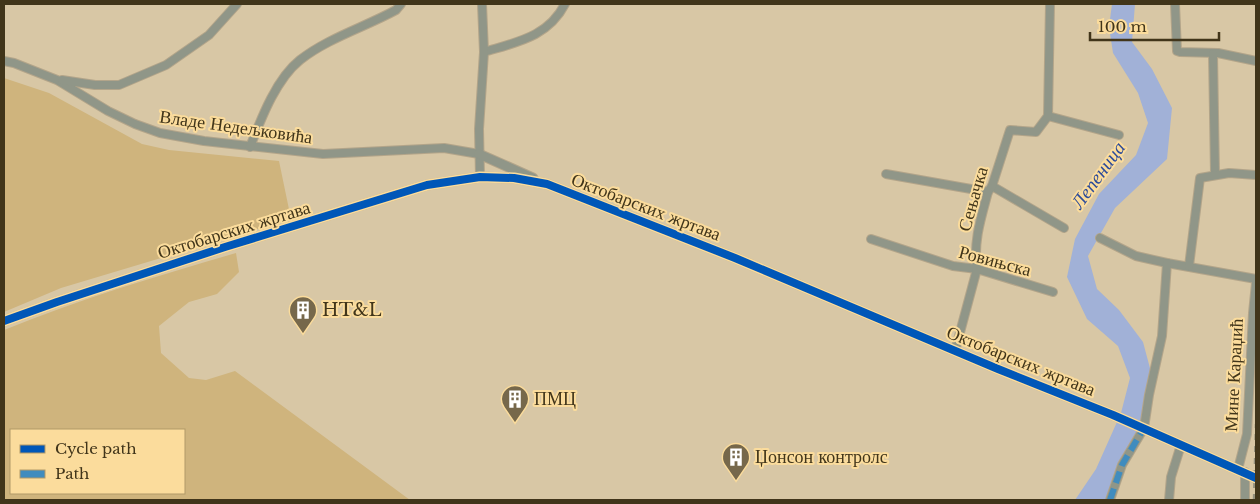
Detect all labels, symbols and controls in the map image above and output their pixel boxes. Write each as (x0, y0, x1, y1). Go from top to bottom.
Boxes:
scale bar (1090, 10, 1219, 42)
text: 100 m (1098, 17, 1147, 36)
street label: Владе Недељковића (158, 105, 314, 149)
water label: Лепеница (1065, 137, 1130, 214)
street label: Сењачка (953, 164, 993, 234)
street label: Октобарских жртава (568, 168, 724, 246)
street label: Октобарских жртава (155, 196, 313, 264)
street label: Ровињска (956, 241, 1034, 281)
building icon: HT&L (288, 295, 318, 334)
place label: HT&L (322, 299, 382, 321)
street label: Мине Караџић (1220, 318, 1248, 432)
street label: Октобарских жртава (943, 321, 1099, 401)
building icon: ПМЦ (500, 384, 530, 423)
place label: ПМЦ (534, 388, 576, 410)
legend (10, 429, 185, 494)
text: Cycle path (55, 439, 137, 458)
building icon: Џонсон контролс (721, 442, 751, 481)
place label: Џонсон контролс (755, 446, 888, 468)
text: Path (55, 464, 89, 483)

